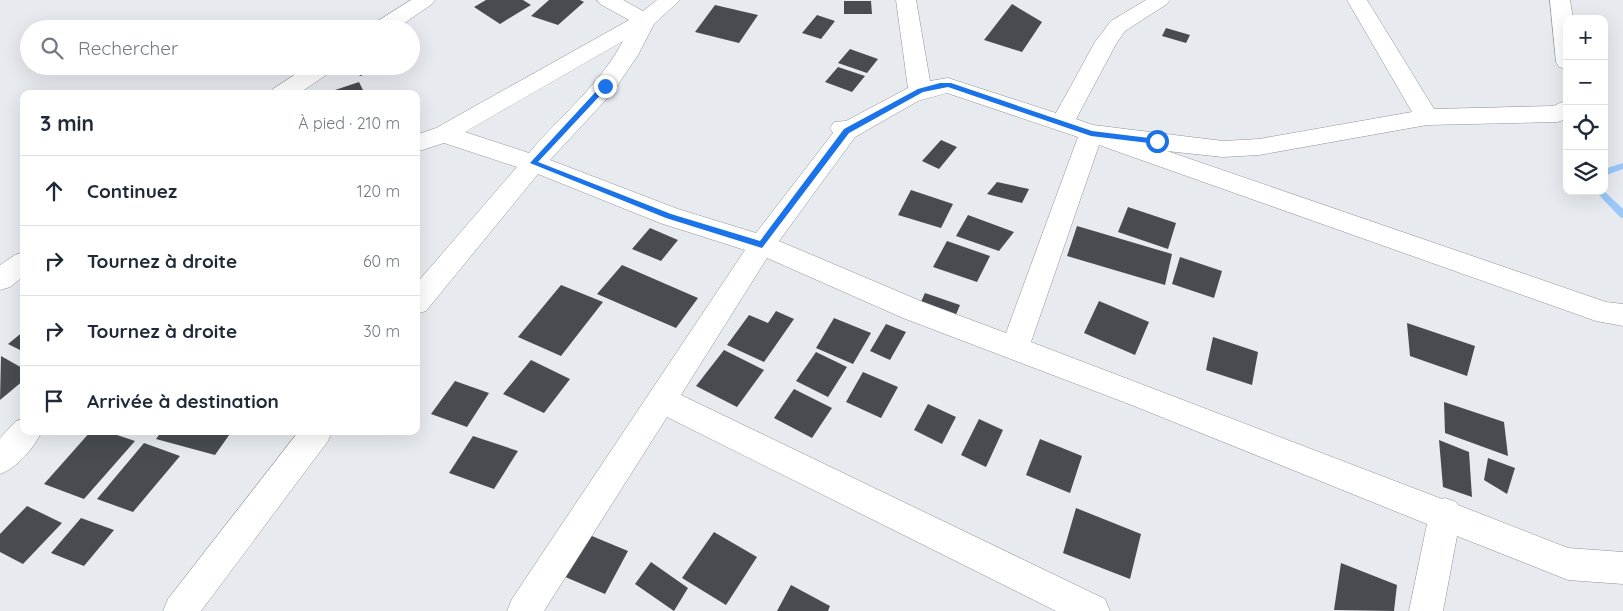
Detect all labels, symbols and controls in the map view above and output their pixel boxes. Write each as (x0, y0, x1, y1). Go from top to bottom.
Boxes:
map controls (1563, 15, 1608, 195)
button: + (1563, 15, 1608, 60)
search box (20, 20, 420, 75)
icon: search (38, 34, 66, 62)
text: Rechercher (78, 36, 178, 60)
button: − (1563, 60, 1608, 105)
route end (594, 75, 617, 98)
button: locate (1563, 105, 1608, 150)
text: 3 min (40, 110, 94, 136)
text: À pied · 210 m (298, 113, 400, 133)
route start (1146, 130, 1169, 153)
button: layers (1563, 150, 1608, 195)
icon: ahead (40, 177, 68, 205)
text: Continuez (87, 179, 177, 203)
text: 120 m (357, 181, 400, 201)
icon: right (40, 247, 68, 275)
text: Tournez à droite (87, 249, 237, 273)
text: 60 m (363, 251, 400, 271)
icon: right (40, 317, 68, 345)
text: Tournez à droite (87, 319, 237, 343)
text: 30 m (363, 321, 400, 341)
icon: arrive (40, 387, 68, 415)
text: Arrivée à destination (87, 389, 279, 413)

